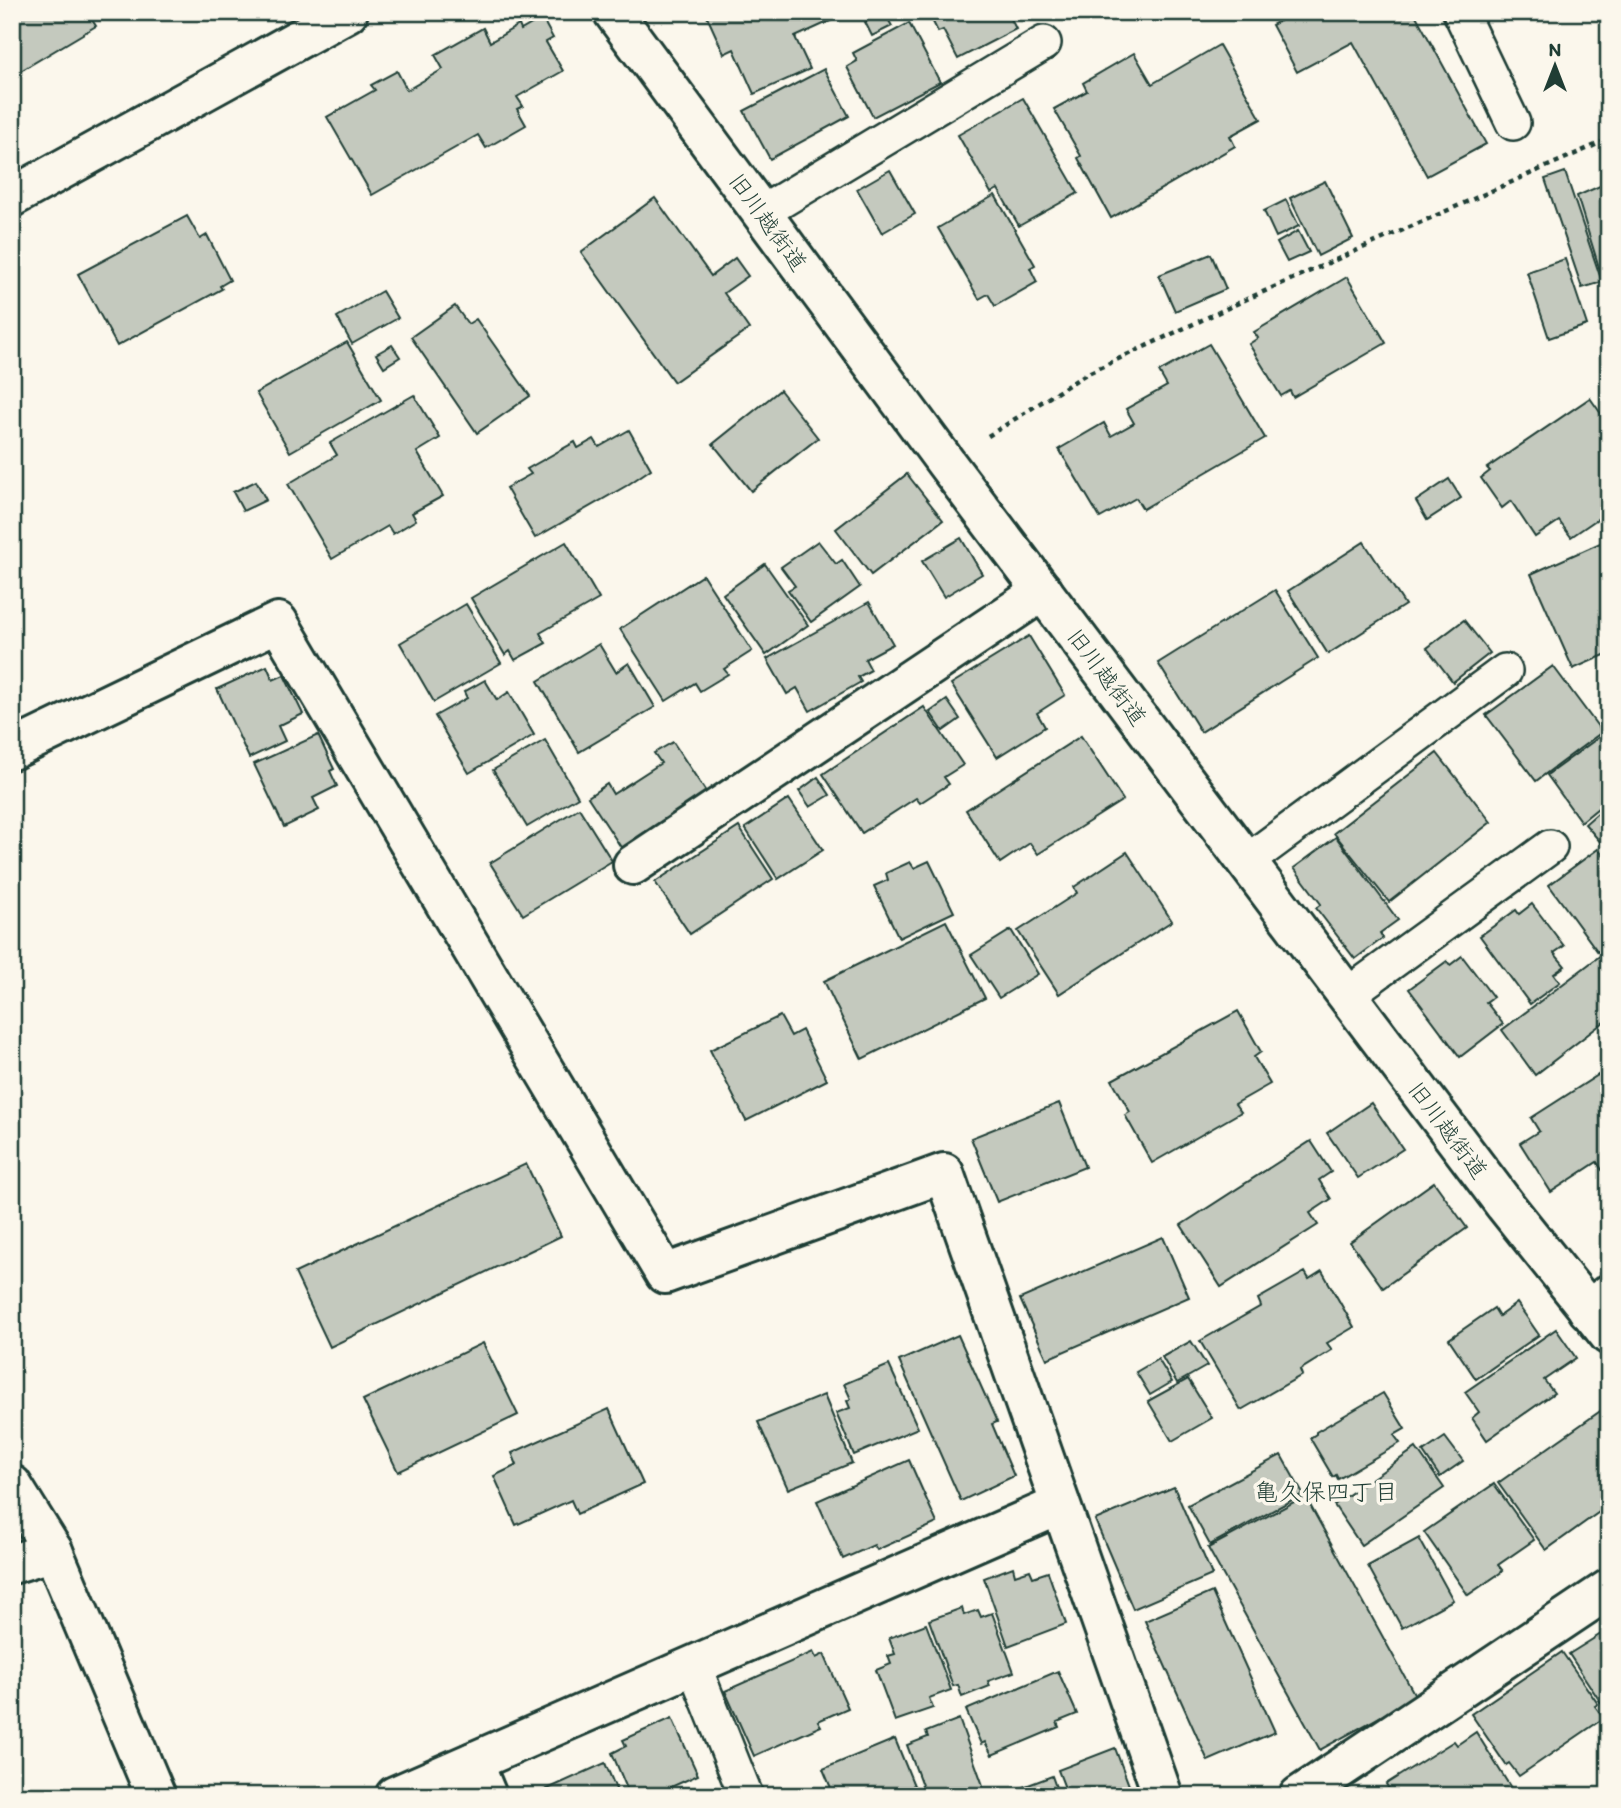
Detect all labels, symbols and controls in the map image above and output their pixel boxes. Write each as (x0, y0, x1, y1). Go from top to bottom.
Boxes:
north arrow (1520, 32, 1590, 102)
text: N (1549, 38, 1561, 61)
street label: 旧川越街道 (723, 167, 813, 277)
street label: 旧川越街道 (1061, 623, 1153, 731)
street label: 旧川越街道 (1402, 1076, 1494, 1184)
district label: 亀久保四丁目 (1254, 1477, 1398, 1506)

